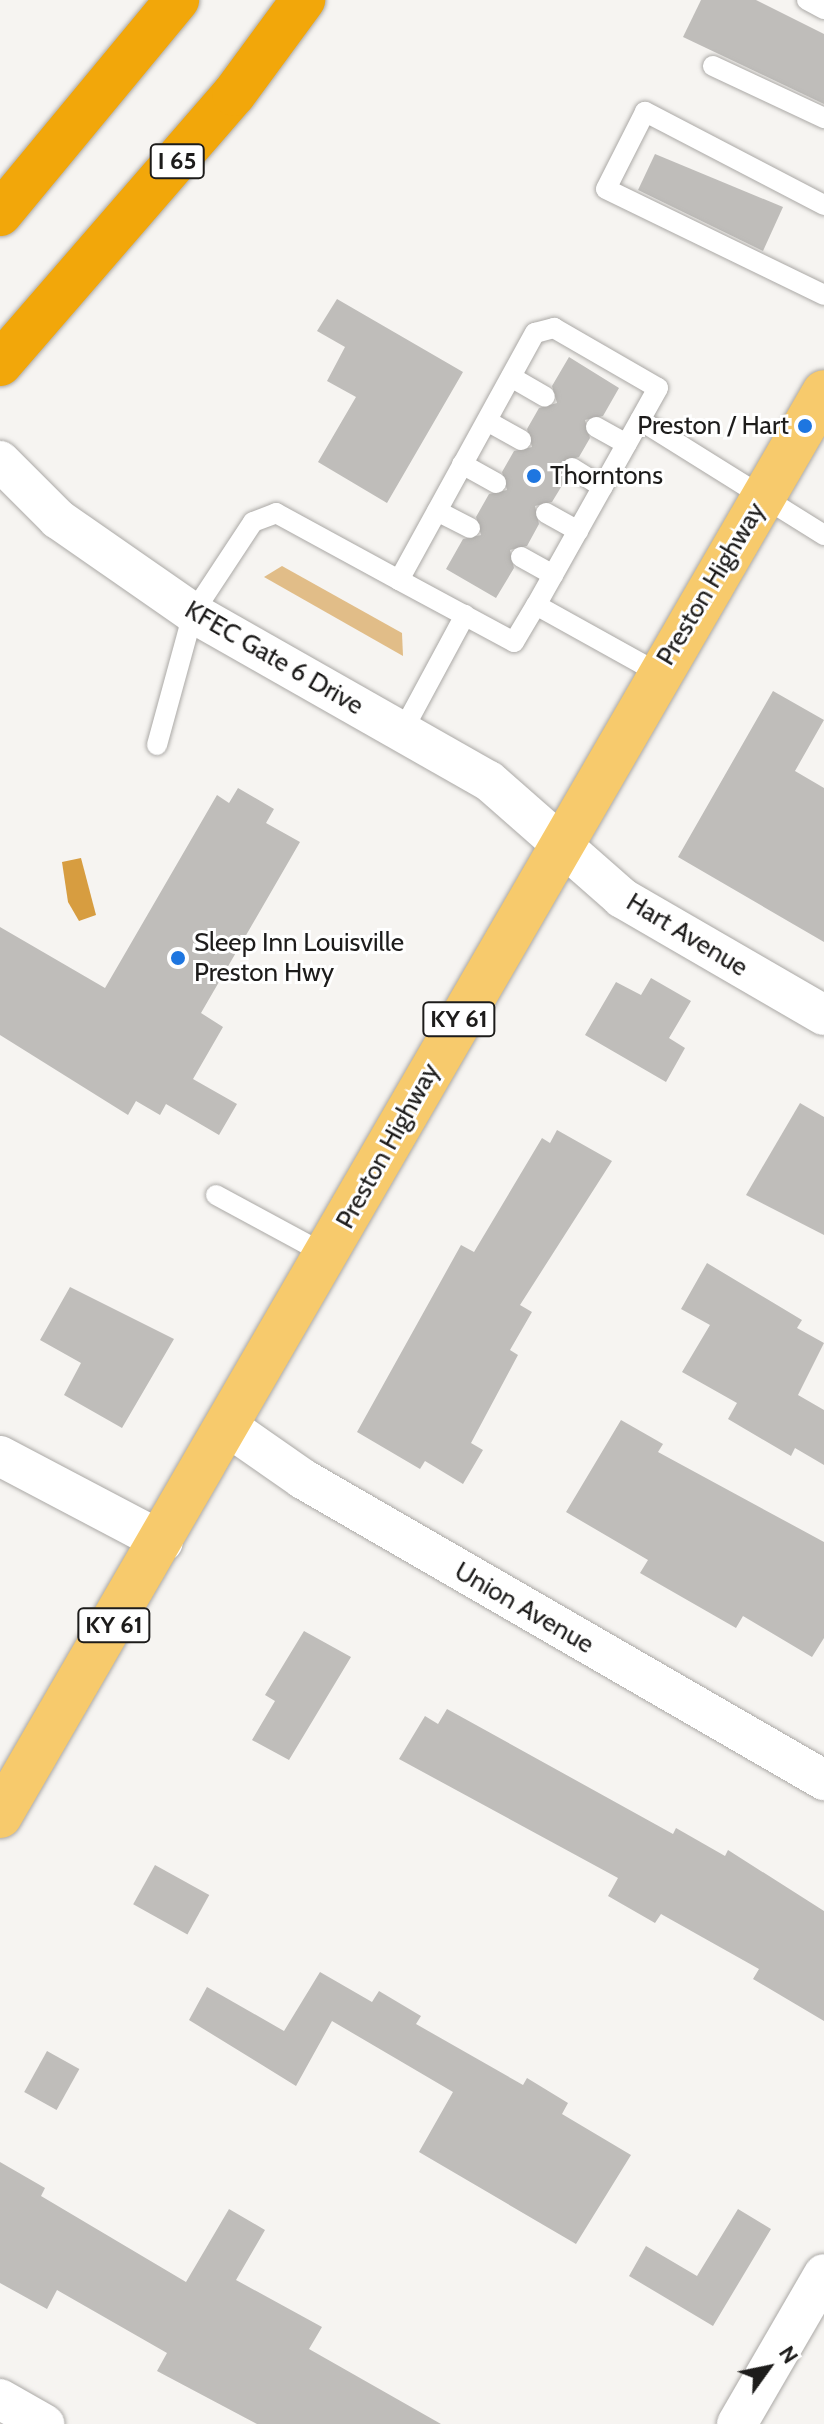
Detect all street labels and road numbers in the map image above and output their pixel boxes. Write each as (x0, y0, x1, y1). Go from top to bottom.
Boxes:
road number: I 65 (149, 141, 205, 181)
street label: Preston Highway (650, 497, 772, 671)
street label: KFEC Gate 6 Drive (179, 594, 369, 722)
street label: Hart Avenue (621, 887, 753, 983)
road number: KY 61 (421, 999, 497, 1039)
street label: Preston Highway (330, 1058, 446, 1234)
street label: Union Avenue (449, 1556, 599, 1660)
road number: KY 61 (76, 1605, 152, 1645)

